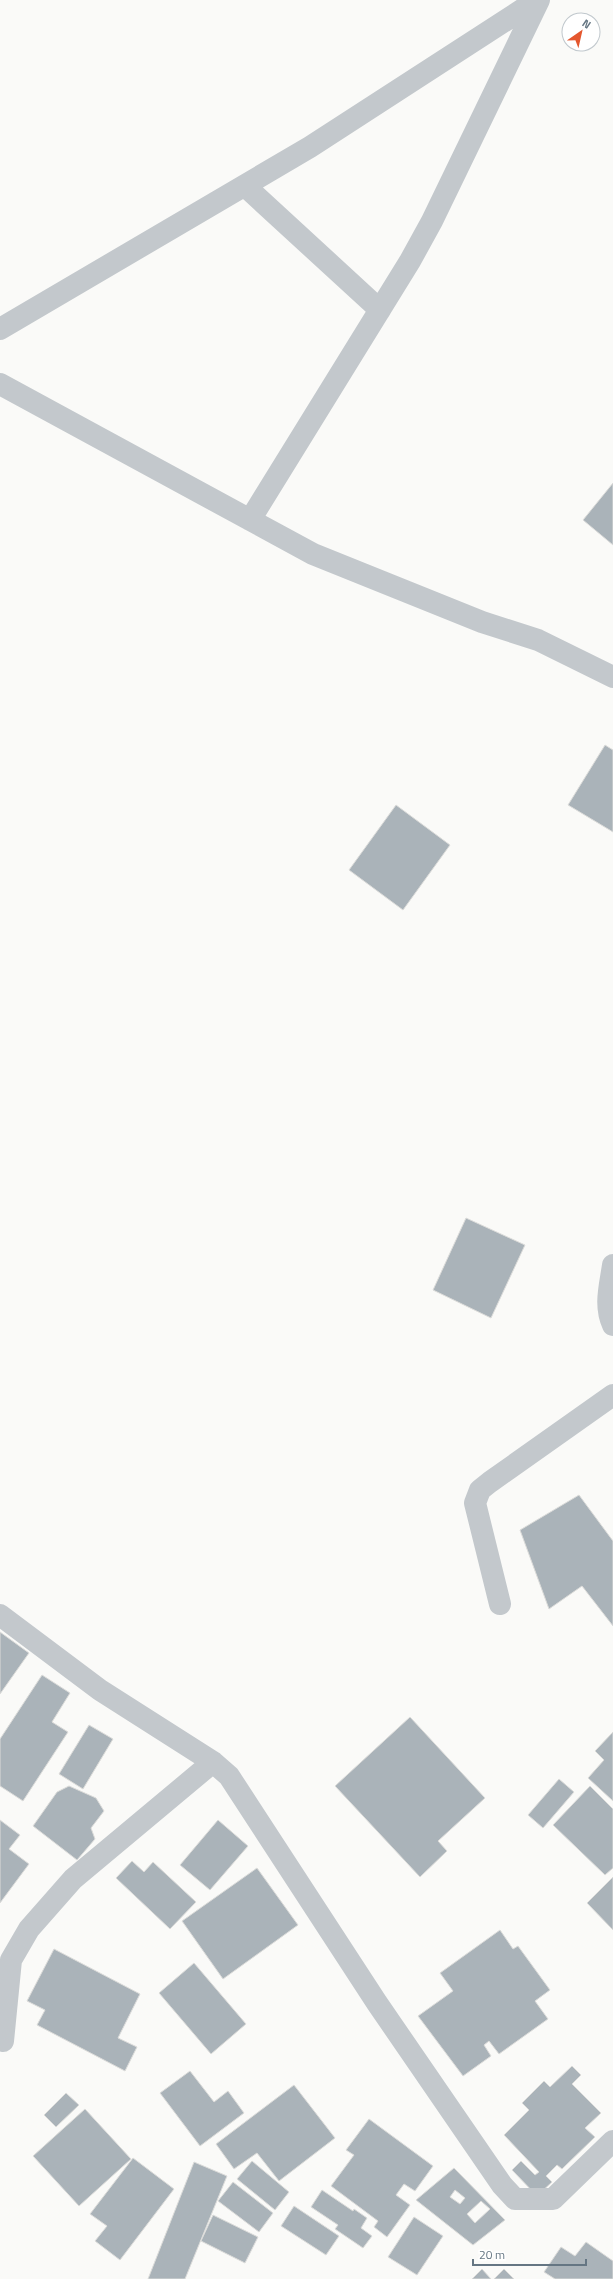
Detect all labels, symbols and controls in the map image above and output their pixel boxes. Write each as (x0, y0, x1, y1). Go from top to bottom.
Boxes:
north arrow (561, 12, 601, 52)
text: N (579, 15, 594, 32)
scale bar (473, 2241, 586, 2267)
text: 20 m (479, 2245, 505, 2264)

